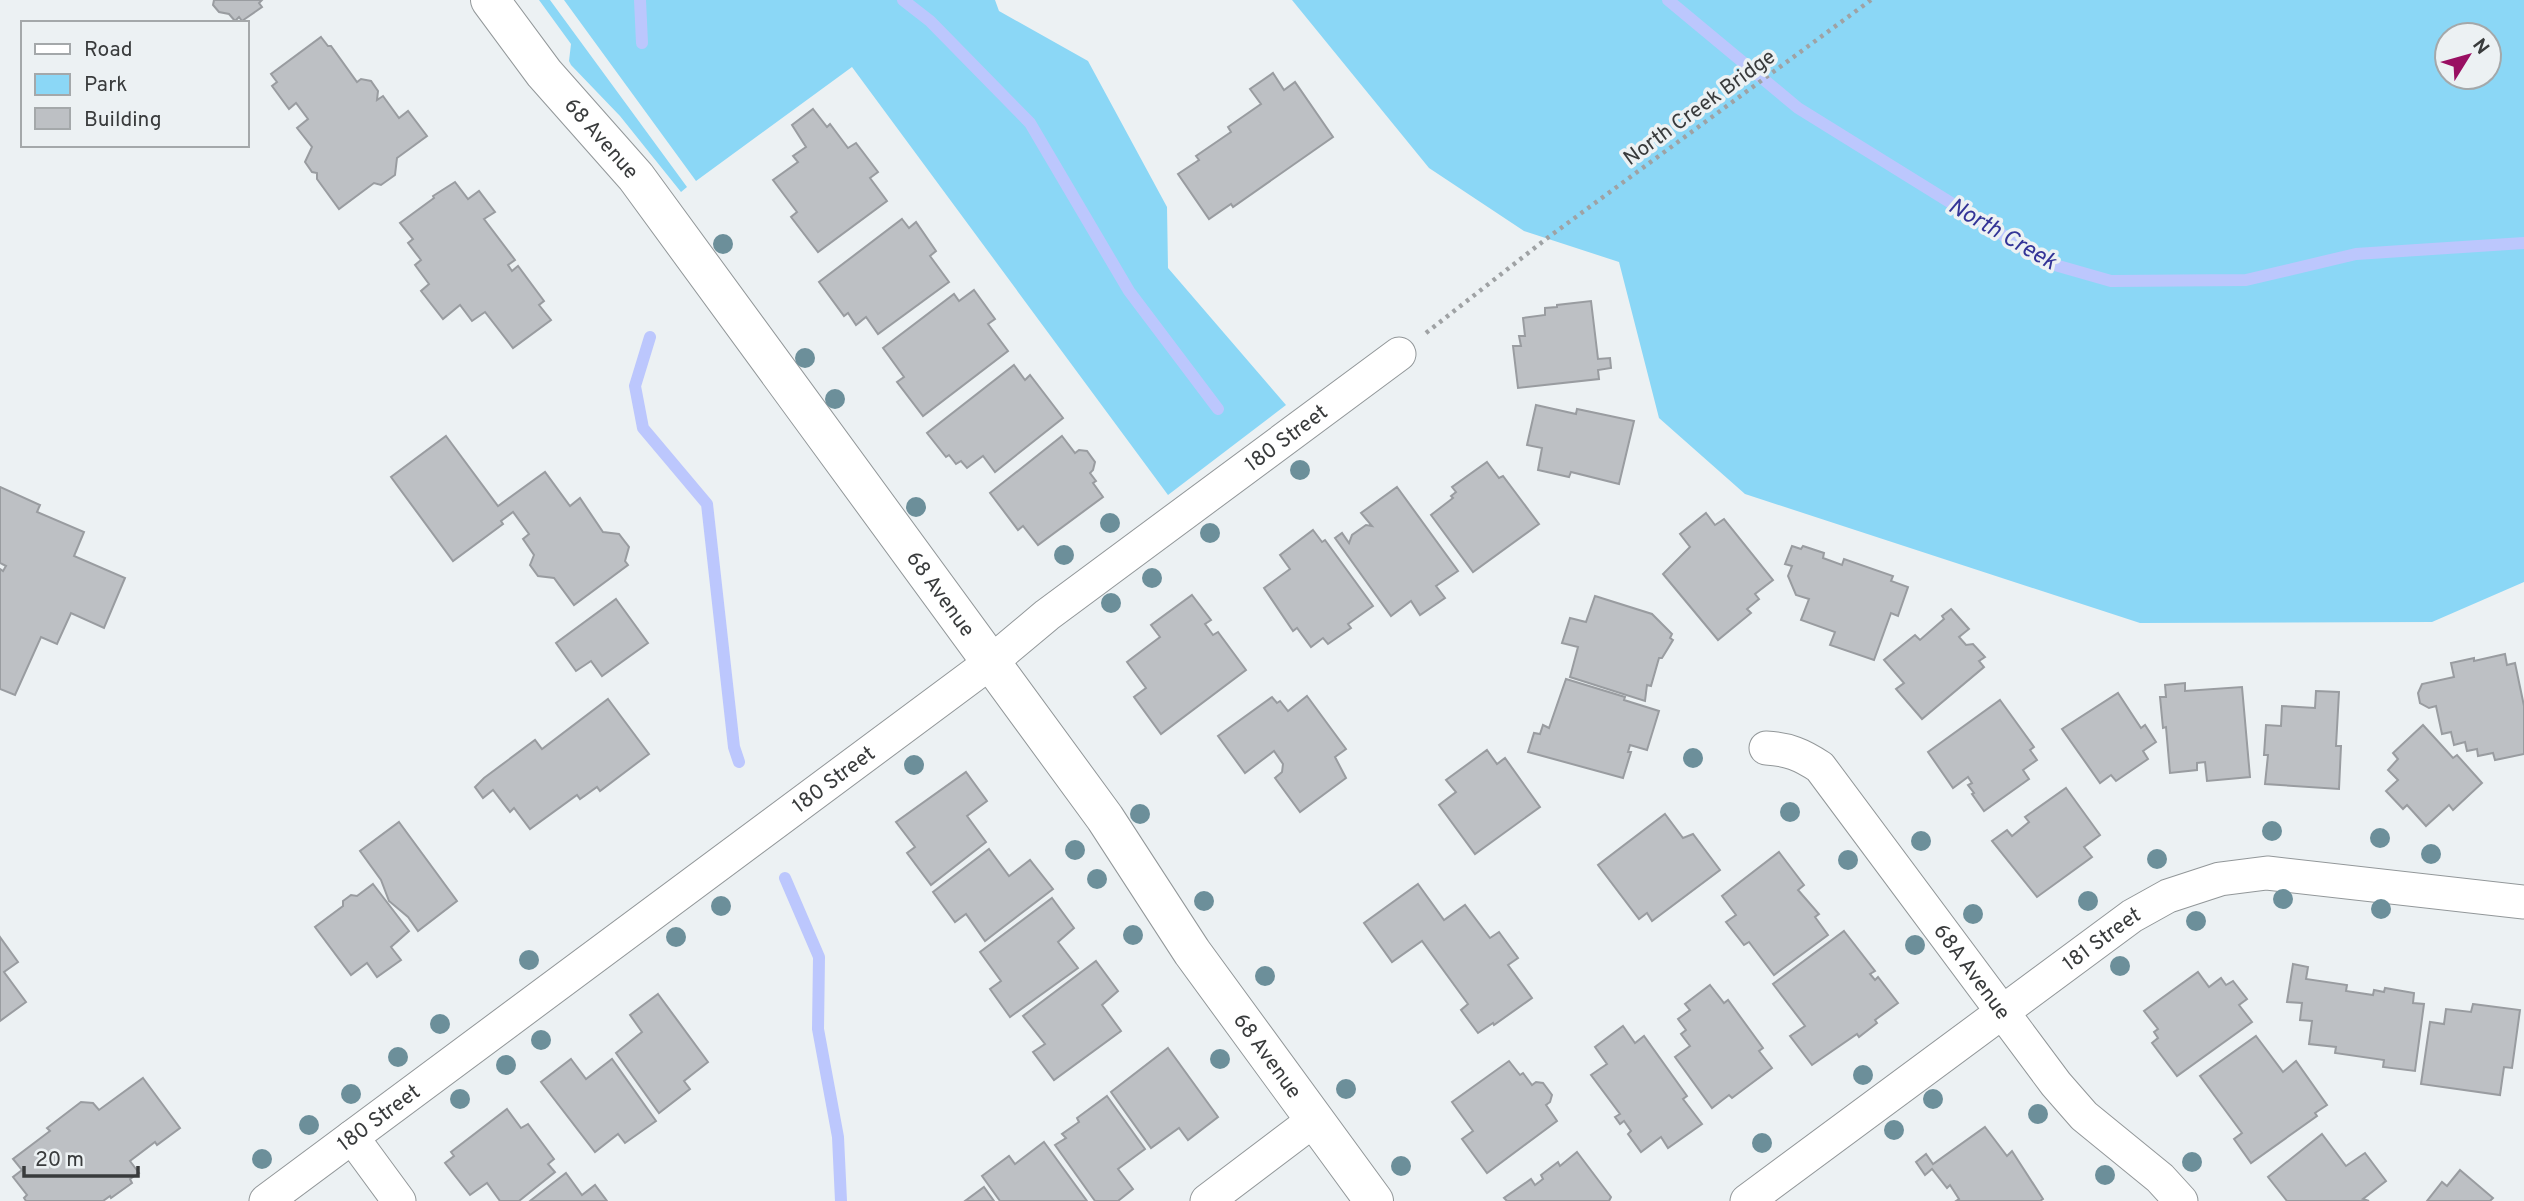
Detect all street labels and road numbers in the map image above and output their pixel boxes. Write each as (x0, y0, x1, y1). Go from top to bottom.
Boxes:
street label: North Creek Bridge (1618, 44, 1781, 173)
street label: 68 Avenue (557, 93, 644, 186)
street label: 180 Street (1240, 399, 1334, 479)
street label: 68 Avenue (899, 546, 980, 643)
street label: 180 Street (787, 741, 881, 820)
street label: 181 Street (2058, 902, 2146, 978)
street label: 68A Avenue (1926, 919, 2016, 1026)
street label: 68 Avenue (1226, 1008, 1307, 1105)
street label: 180 Street (332, 1079, 426, 1158)

